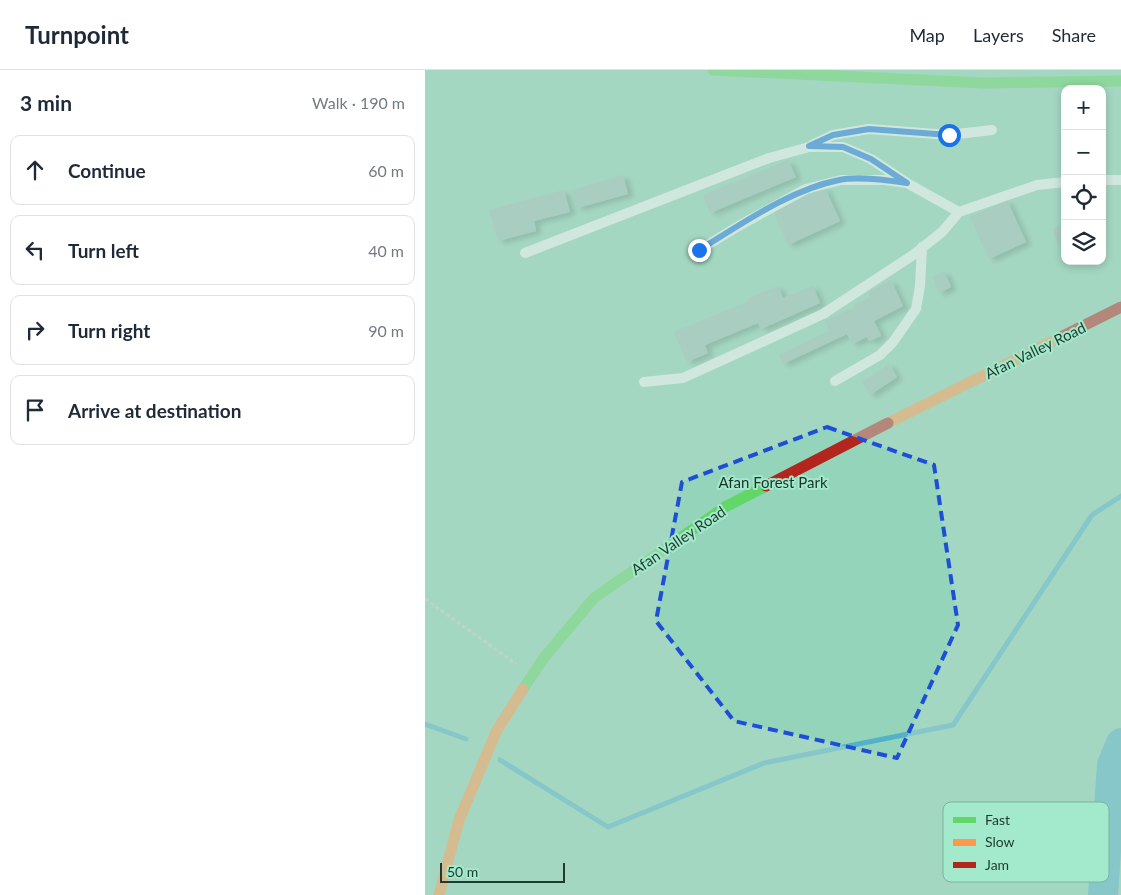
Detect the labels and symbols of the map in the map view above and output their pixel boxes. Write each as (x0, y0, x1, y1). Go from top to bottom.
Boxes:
route start (938, 124, 961, 147)
route end (688, 239, 711, 262)
street label: Afan Valley Road (982, 318, 1088, 382)
park label: Afan Forest Park (718, 473, 828, 491)
street label: Afan Valley Road (627, 502, 729, 578)
legend (943, 802, 1109, 882)
text: Fast (985, 811, 1010, 828)
text: Slow (985, 833, 1015, 850)
text: Jam (985, 856, 1009, 873)
scale bar (440, 860, 565, 883)

